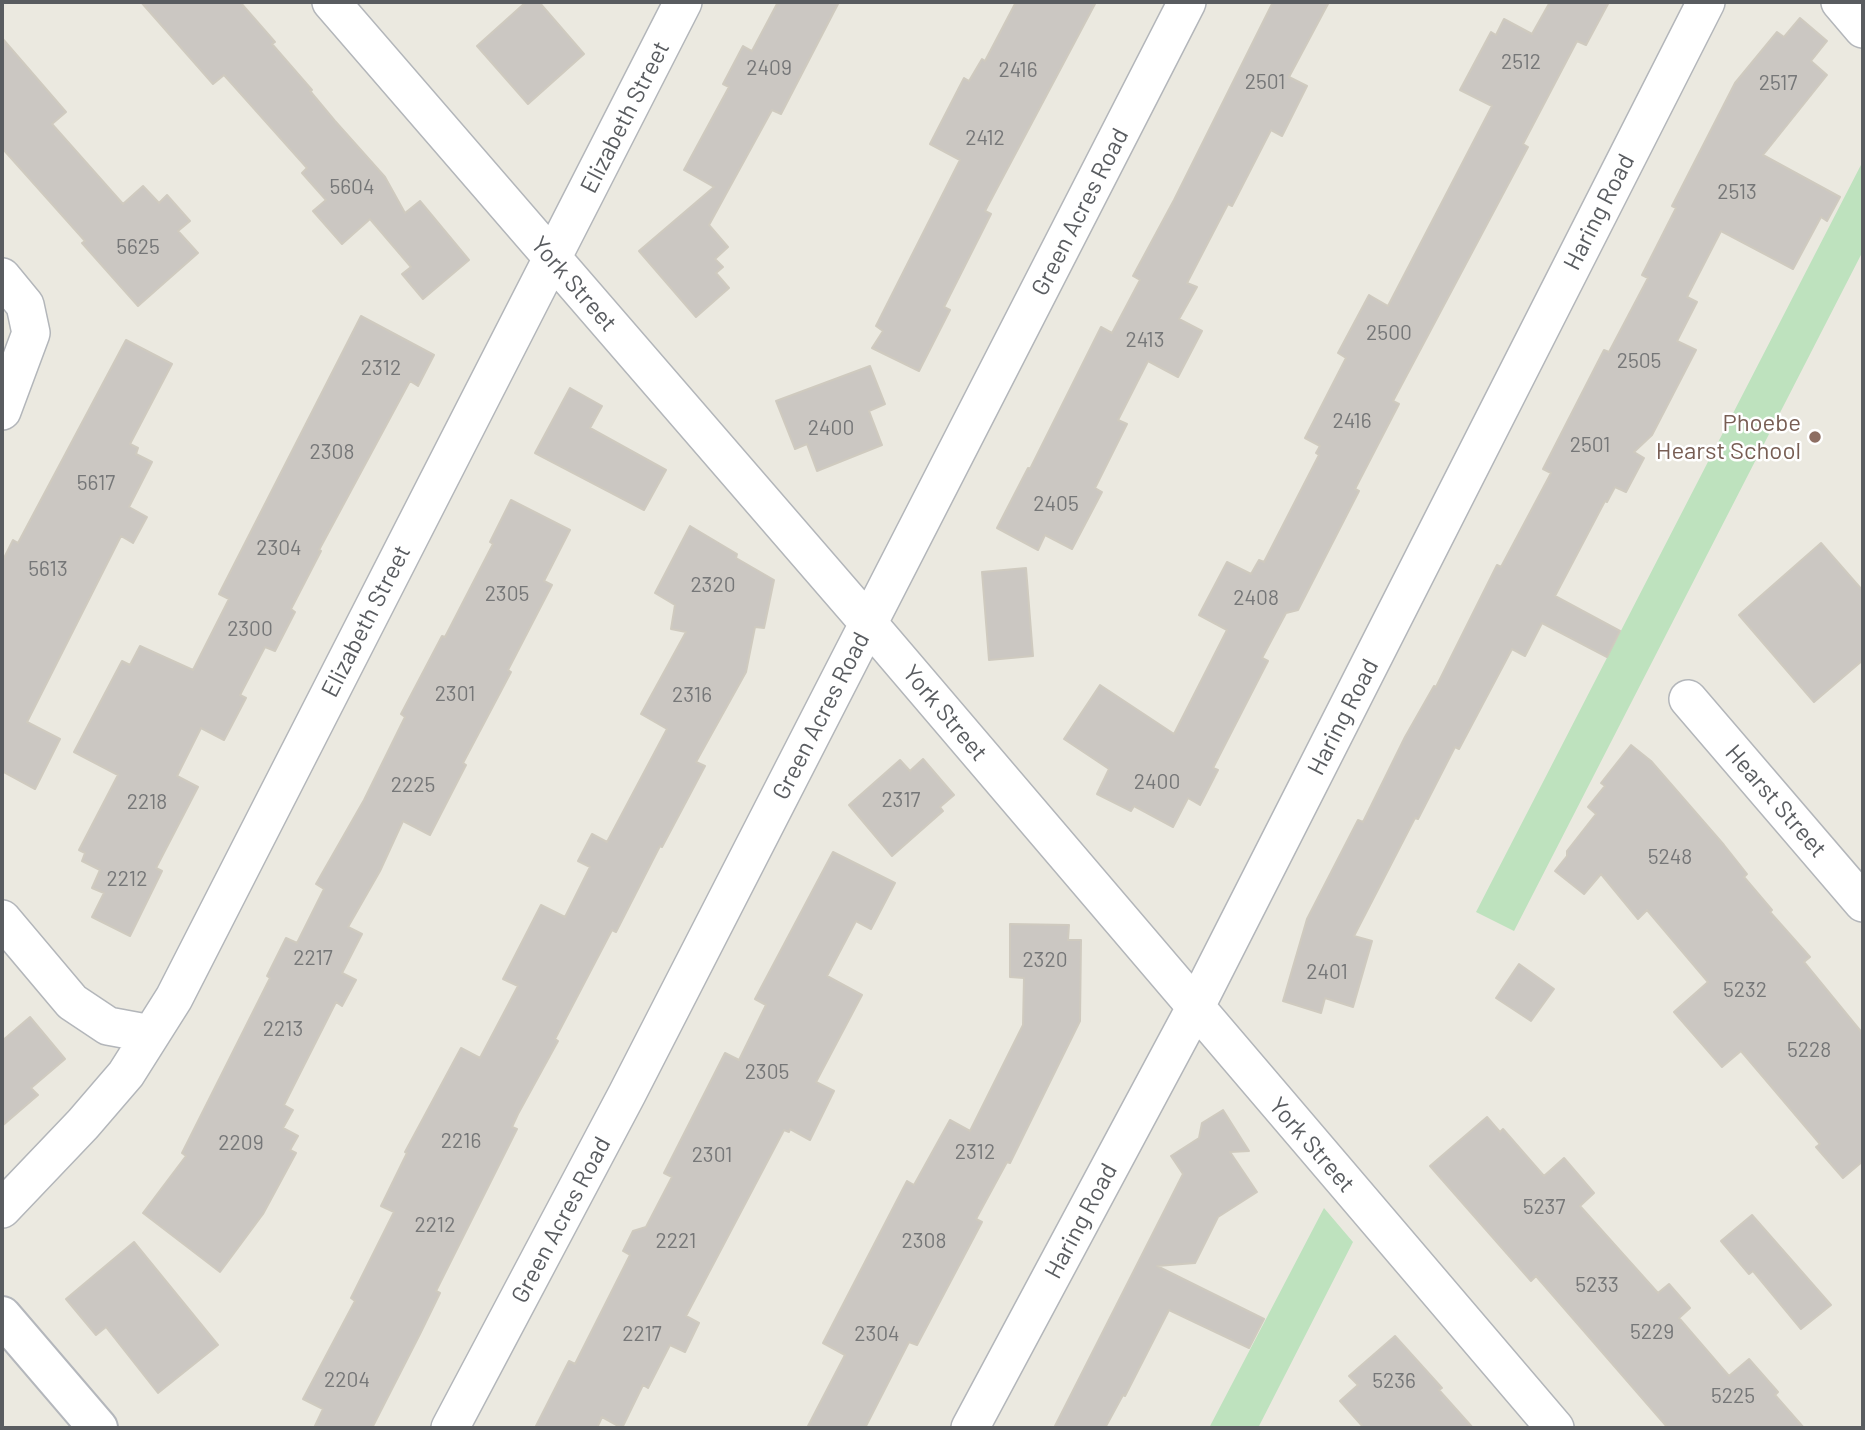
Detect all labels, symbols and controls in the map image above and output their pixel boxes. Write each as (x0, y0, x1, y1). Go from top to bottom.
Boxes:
street label: Elizabeth Street (574, 36, 676, 198)
house number: 2512 (1501, 49, 1541, 75)
house number: 2409 (746, 55, 792, 81)
house number: 2416 (998, 57, 1038, 83)
house number: 2501 (1245, 69, 1285, 95)
house number: 2517 (1759, 70, 1797, 96)
street label: Green Acres Road (1025, 123, 1135, 301)
house number: 2412 (965, 125, 1005, 151)
street label: Haring Road (1557, 149, 1641, 275)
house number: 5604 (329, 174, 375, 200)
house number: 2513 (1717, 179, 1757, 205)
street label: York Street (525, 231, 623, 337)
house number: 5625 (116, 234, 160, 260)
house number: 2500 (1366, 320, 1412, 346)
house number: 2413 (1125, 327, 1165, 353)
house number: 2505 (1617, 348, 1661, 374)
house number: 2312 (361, 355, 401, 381)
house number: 2416 (1332, 408, 1372, 434)
place label: Phoebe Hearst School (1656, 409, 1801, 465)
house number: 2400 (808, 415, 854, 441)
marker: Phoebe Hearst School (1807, 429, 1823, 445)
house number: 2501 (1570, 432, 1610, 458)
house number: 2308 (310, 439, 354, 465)
house number: 5617 (77, 470, 115, 496)
house number: 2405 (1033, 491, 1079, 517)
house number: 2304 (256, 535, 302, 561)
street label: Elizabeth Street (315, 540, 417, 702)
house number: 5613 (28, 556, 68, 582)
house number: 2320 (690, 572, 736, 598)
house number: 2305 (485, 581, 529, 607)
house number: 2408 (1233, 585, 1279, 611)
house number: 2300 (227, 616, 273, 642)
street label: Green Acres Road (766, 627, 876, 805)
street label: Haring Road (1301, 654, 1385, 780)
street label: York Street (897, 659, 993, 767)
house number: 2301 (435, 681, 475, 707)
house number: 2316 (672, 682, 712, 708)
street label: Hearst Street (1719, 739, 1833, 863)
house number: 2400 (1134, 769, 1180, 795)
house number: 2225 (391, 772, 435, 798)
house number: 2317 (881, 787, 921, 813)
house number: 2218 (127, 789, 167, 815)
house number: 5248 (1648, 844, 1692, 870)
house number: 2212 (107, 866, 147, 892)
house number: 2217 (293, 945, 333, 971)
house number: 2320 (1022, 947, 1068, 973)
house number: 2401 (1306, 959, 1348, 985)
house number: 5232 (1723, 977, 1767, 1003)
house number: 2213 (263, 1016, 303, 1042)
house number: 5228 (1787, 1037, 1831, 1063)
house number: 2305 (745, 1059, 789, 1085)
street label: York Street (1263, 1092, 1361, 1198)
house number: 2216 (441, 1128, 481, 1154)
house number: 2209 (218, 1130, 264, 1156)
street label: Green Acres Road (505, 1132, 617, 1308)
house number: 2312 (955, 1139, 995, 1165)
house number: 2301 (692, 1142, 732, 1168)
street label: Haring Road (1039, 1158, 1123, 1284)
house number: 5237 (1523, 1194, 1565, 1220)
house number: 2212 (415, 1212, 455, 1238)
house number: 2221 (656, 1228, 696, 1254)
house number: 2308 (902, 1228, 946, 1254)
house number: 5233 (1575, 1272, 1619, 1298)
house number: 5229 (1630, 1319, 1674, 1345)
house number: 2217 (622, 1321, 662, 1347)
house number: 2304 (854, 1321, 900, 1347)
house number: 2204 (324, 1367, 370, 1393)
house number: 5236 (1372, 1368, 1416, 1394)
house number: 5225 (1711, 1383, 1755, 1409)

